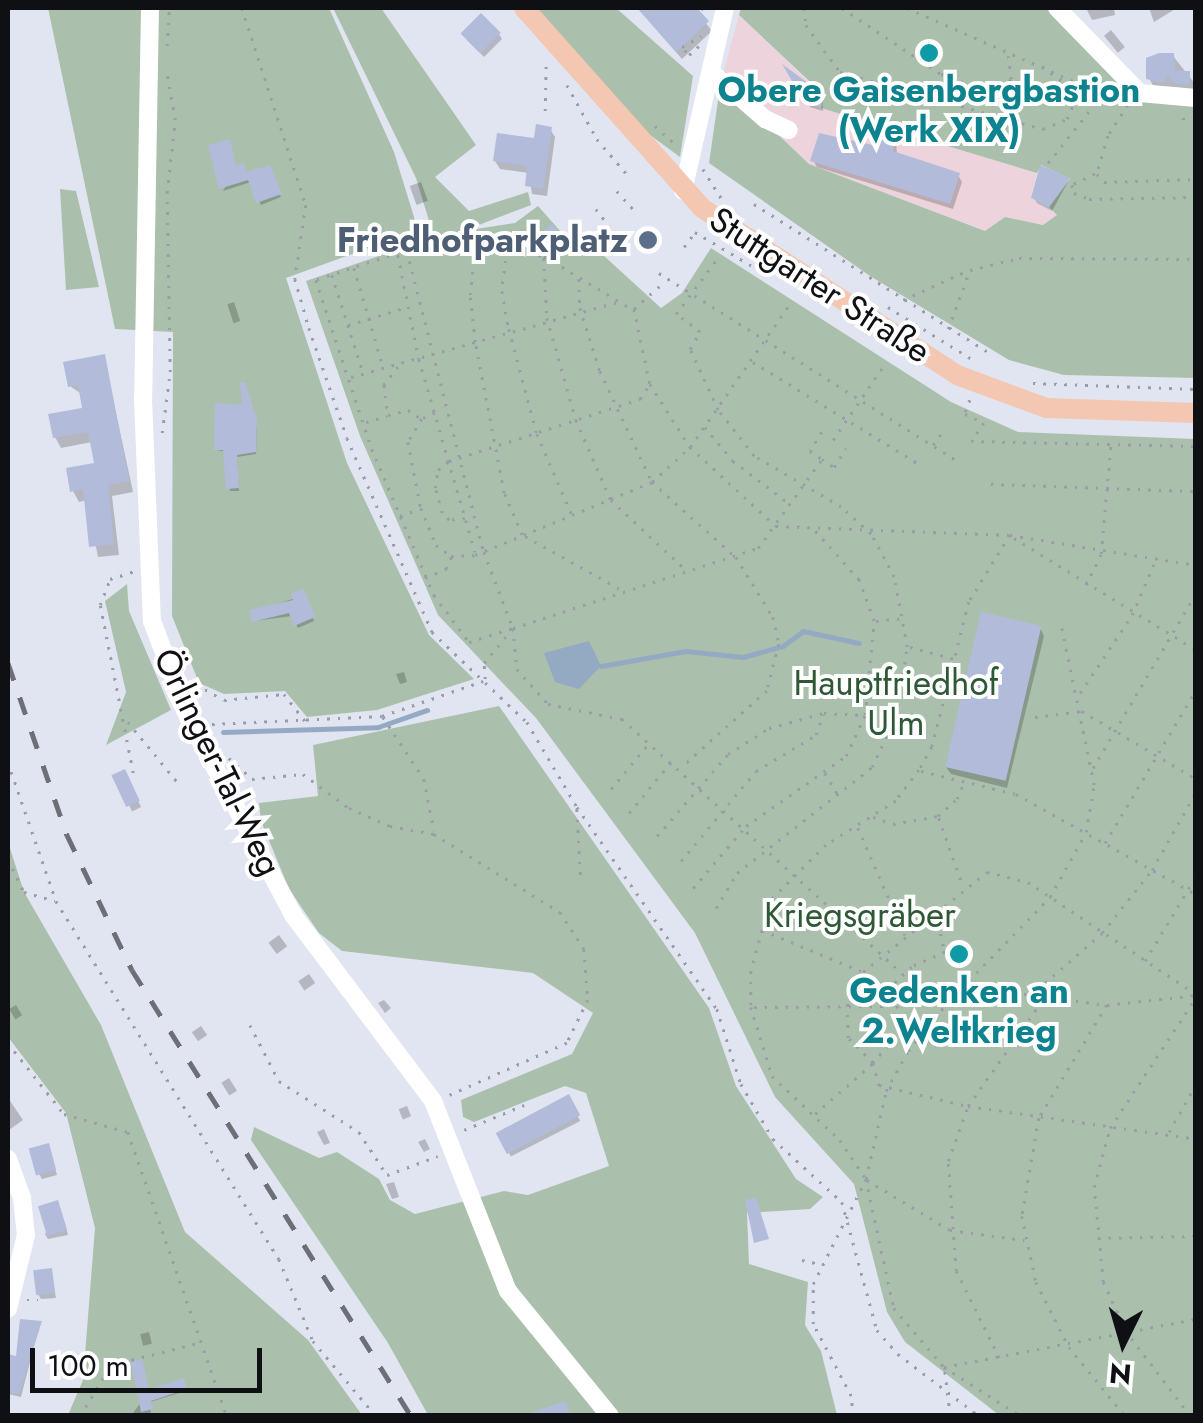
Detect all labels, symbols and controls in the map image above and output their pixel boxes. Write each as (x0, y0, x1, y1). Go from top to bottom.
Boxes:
marker: Obere Gaisenbergbastion (Werk XIX) (918, 42, 940, 64)
place label: Obere Gaisenbergbastion (Werk XIX) (718, 69, 1140, 151)
street label: Stuttgarter Straße (702, 198, 938, 372)
place label: Friedhofparkplatz (337, 219, 628, 261)
marker: Friedhofparkplatz (637, 229, 659, 251)
street label: Örlinger-Tal-Weg (145, 642, 291, 882)
park label: Hauptfriedhof Ulm (793, 662, 999, 744)
park label: Kriegsgräber (764, 894, 956, 936)
marker: Gedenken an 2.Weltkrieg (948, 943, 970, 965)
place label: Gedenken an 2.Weltkrieg (849, 970, 1069, 1052)
north arrow (1073, 1293, 1173, 1393)
scale bar (35, 1328, 268, 1390)
text: 100 m (47, 1344, 129, 1387)
text: N (1107, 1352, 1133, 1395)

